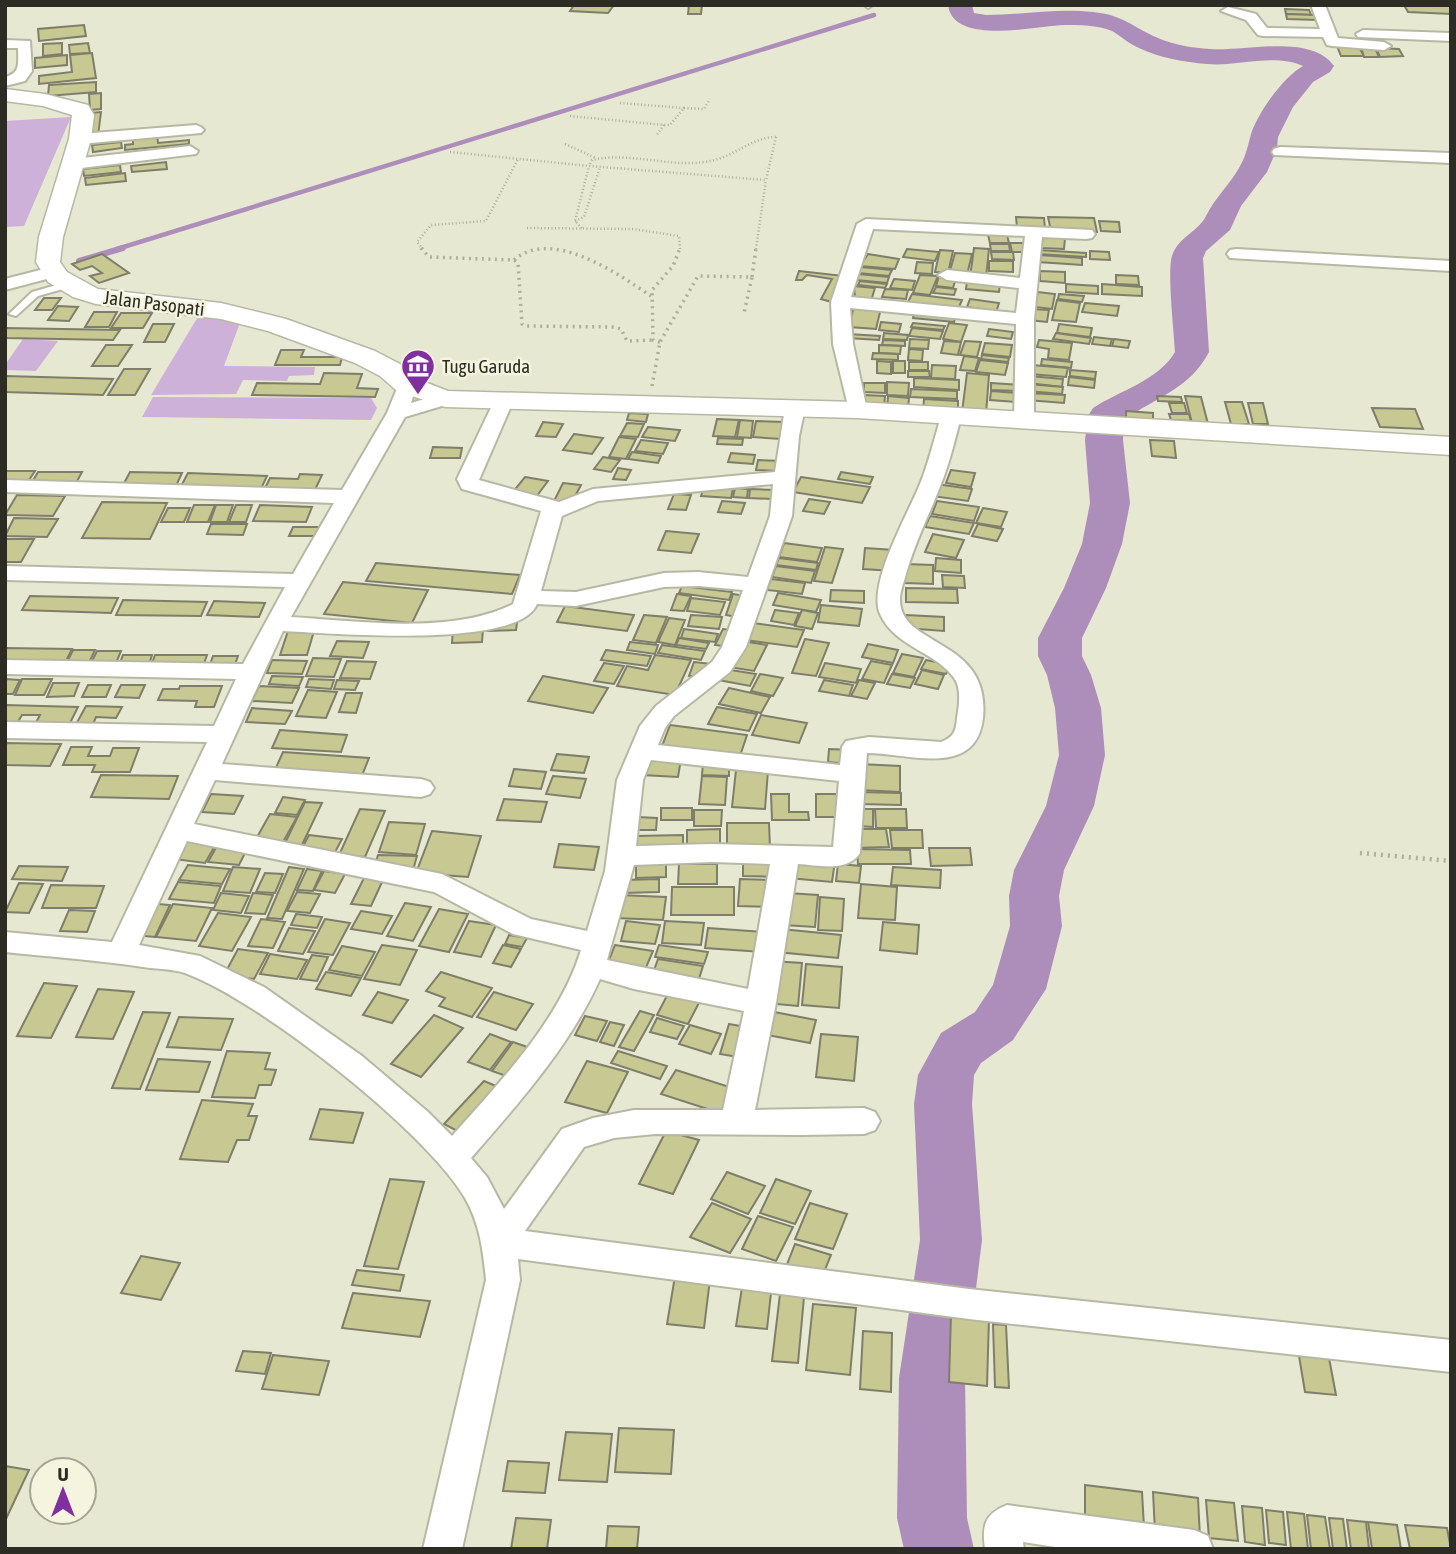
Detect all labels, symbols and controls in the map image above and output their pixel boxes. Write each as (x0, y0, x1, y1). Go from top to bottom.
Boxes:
street label: Jalan Pasopati (102, 286, 206, 320)
museum icon: Tugu Garuda (399, 347, 437, 396)
place label: Tugu Garuda (442, 355, 530, 377)
north arrow (28, 1456, 98, 1526)
text: U (57, 1463, 69, 1485)

